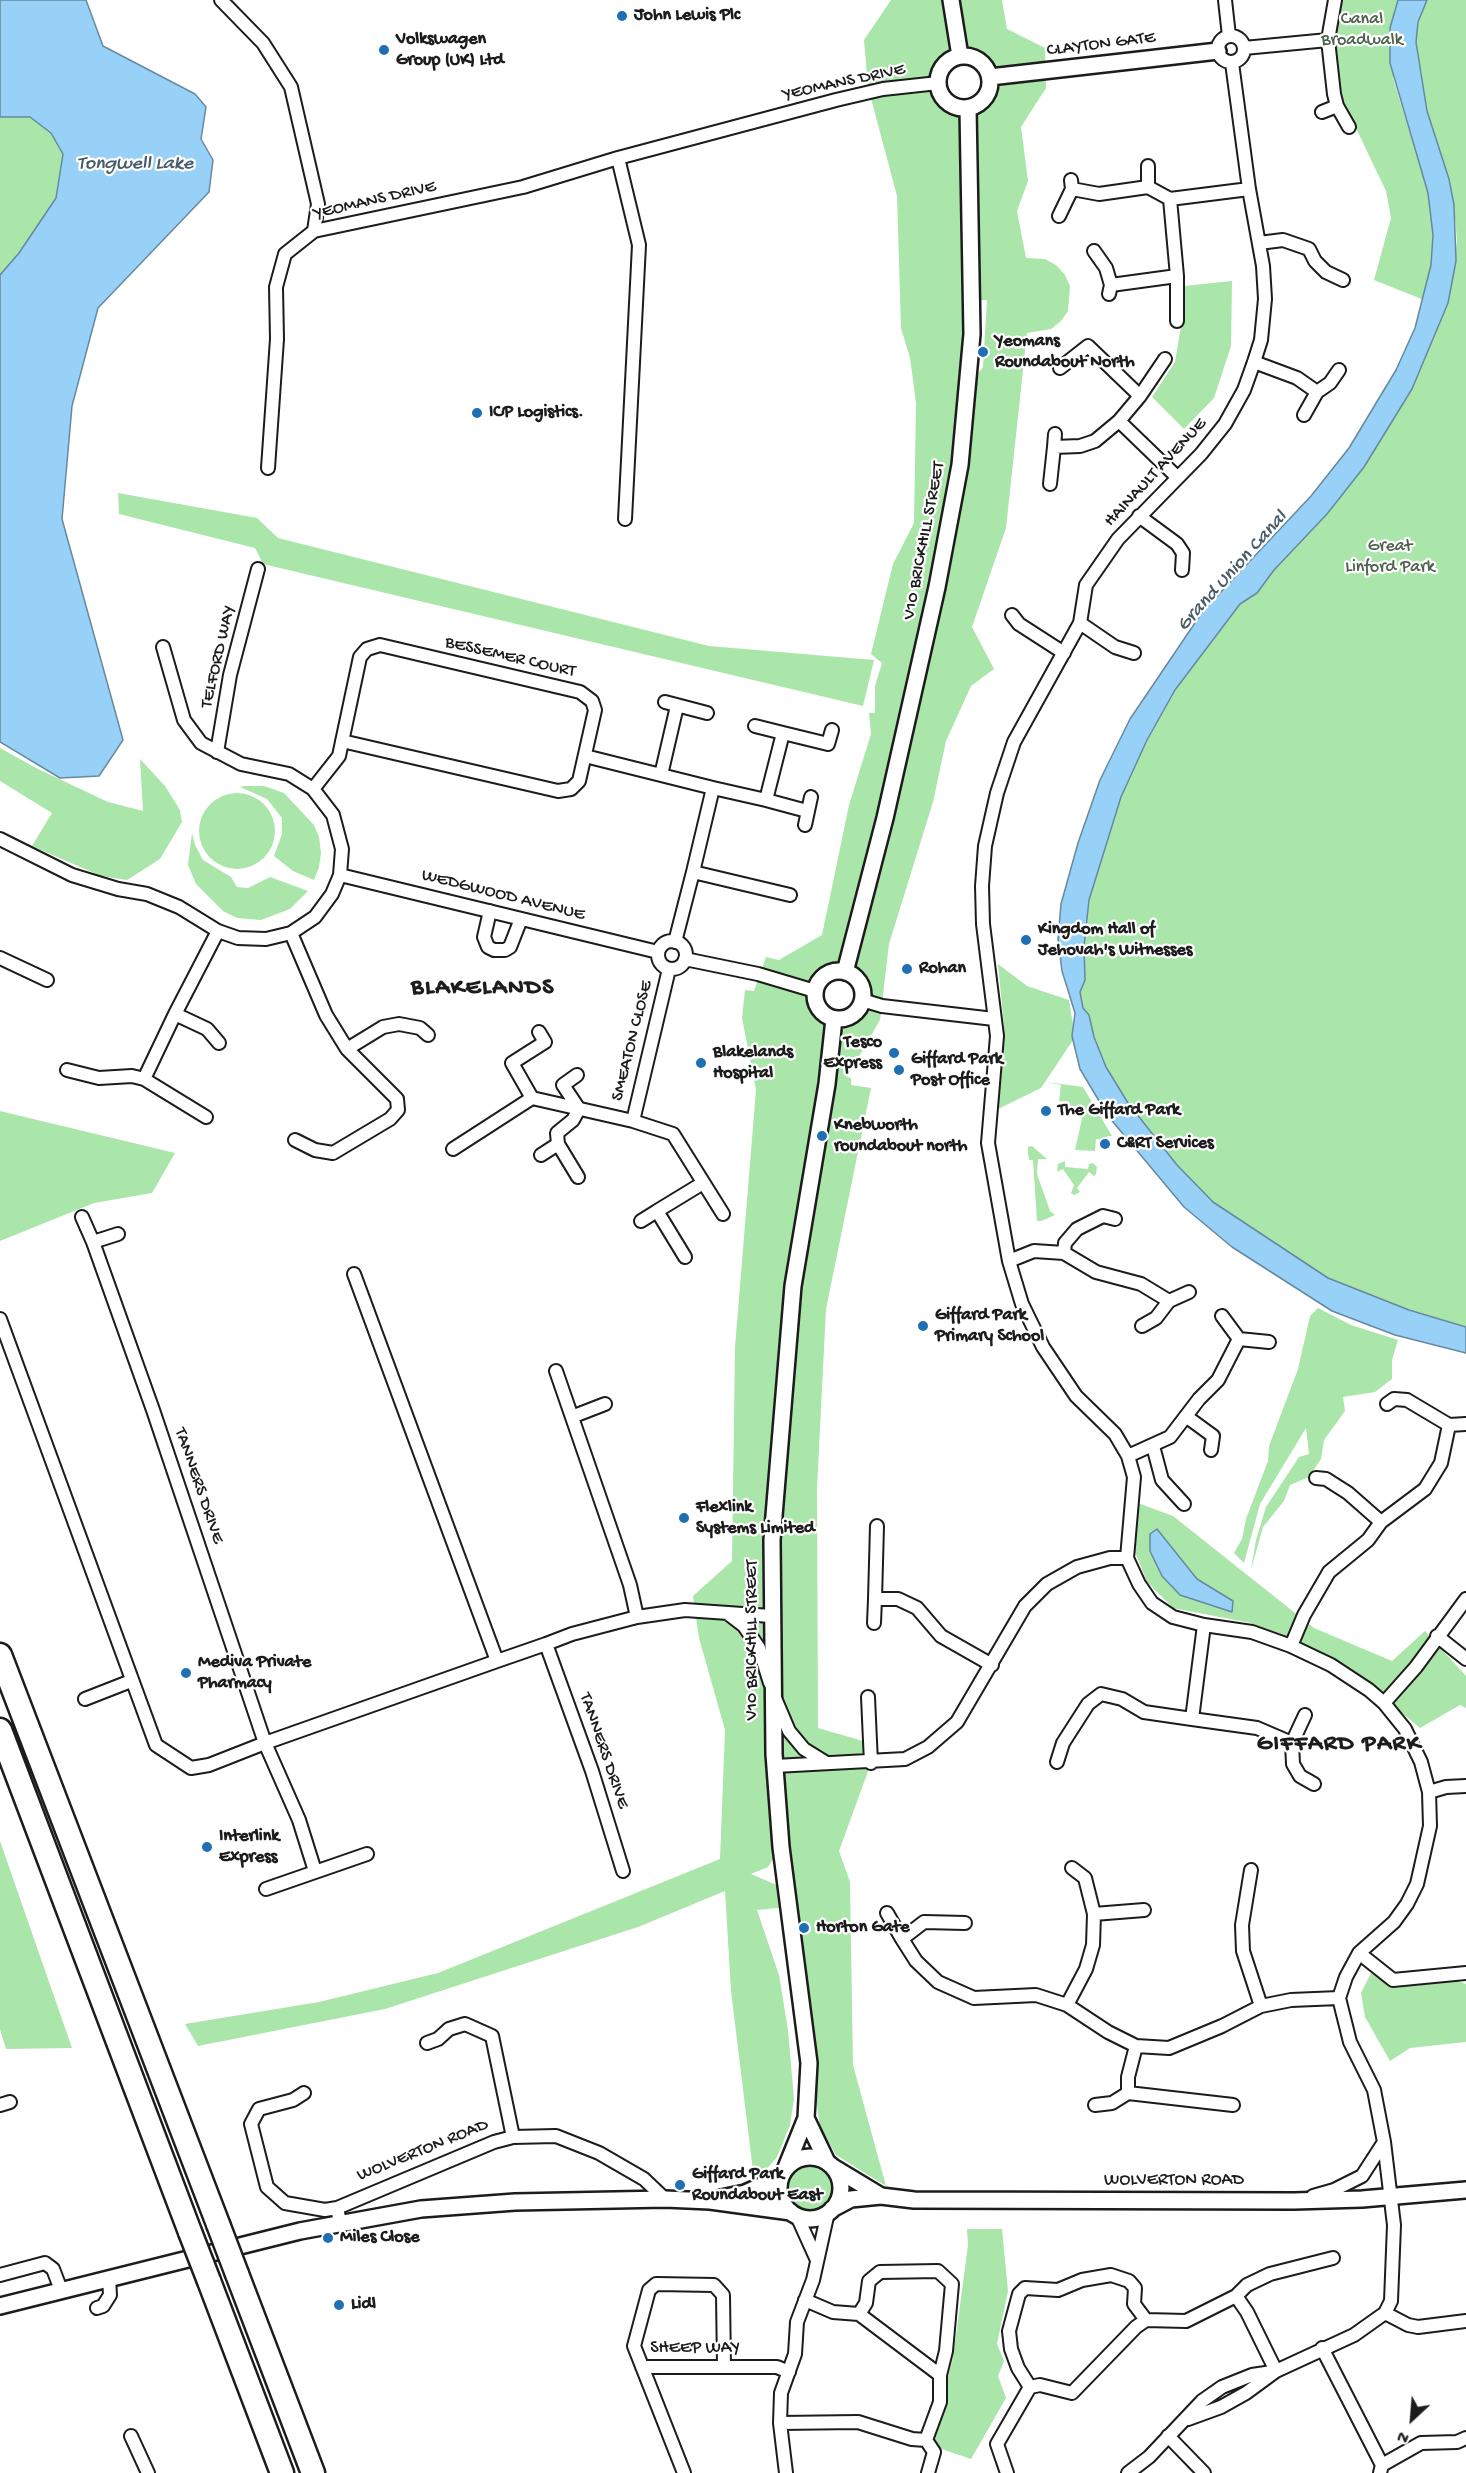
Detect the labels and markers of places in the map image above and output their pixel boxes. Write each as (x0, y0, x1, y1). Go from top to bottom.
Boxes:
place label: John Lewis Plc (634, 5, 740, 27)
marker: John Lewis Plc (615, 9, 629, 23)
place label: Volkswagen Group (UK) Ltd (396, 29, 504, 72)
marker: Volkswagen Group (UK) Ltd (377, 43, 391, 57)
place label: Yeomans Roundabout North (995, 331, 1135, 374)
marker: Yeomans Roundabout North (976, 345, 990, 359)
place label: ICP Logistics. (489, 402, 584, 424)
marker: ICP Logistics. (470, 406, 484, 420)
place label: Kingdom Hall of Jehovah's Witnesses (1038, 919, 1192, 962)
marker: Kingdom Hall of Jehovah's Witnesses (1019, 933, 1033, 947)
place label: Rohan (919, 958, 966, 980)
marker: Rohan (900, 962, 914, 976)
place label: Tesco Express (824, 1032, 882, 1074)
place label: Blakelands Hospital (713, 1042, 793, 1084)
marker: Tesco Express (887, 1046, 901, 1060)
place label: Giffard Park Post Office (911, 1049, 1003, 1092)
marker: Blakelands Hospital (694, 1056, 708, 1070)
marker: Giffard Park Post Office (892, 1063, 906, 1077)
place label: The Giffard Park (1058, 1100, 1180, 1122)
marker: The Giffard Park (1039, 1104, 1053, 1118)
place label: Knebworth roundabout north (834, 1115, 967, 1158)
marker: Knebworth roundabout north (815, 1129, 829, 1143)
place label: C&RT Services (1117, 1133, 1214, 1155)
marker: C&RT Services (1098, 1137, 1112, 1151)
place label: Giffard Park Primary School (935, 1305, 1044, 1348)
marker: Giffard Park Primary School (916, 1319, 930, 1333)
place label: Flexlink Systems Limited (696, 1497, 815, 1540)
marker: Flexlink Systems Limited (677, 1511, 691, 1525)
place label: Mediva Private Pharmacy (198, 1652, 311, 1694)
marker: Mediva Private Pharmacy (179, 1666, 193, 1680)
place label: Interlink Express (219, 1826, 279, 1868)
marker: Interlink Express (200, 1840, 214, 1854)
place label: Horton Gate (816, 1917, 909, 1939)
marker: Horton Gate (797, 1921, 811, 1935)
place label: Giffard Park Roundabout East (692, 2164, 822, 2206)
marker: Giffard Park Roundabout East (673, 2178, 687, 2192)
place label: Miles Close (340, 2227, 420, 2249)
marker: Miles Close (321, 2231, 335, 2245)
place label: Lidl (351, 2294, 376, 2316)
marker: Lidl (332, 2298, 346, 2312)

